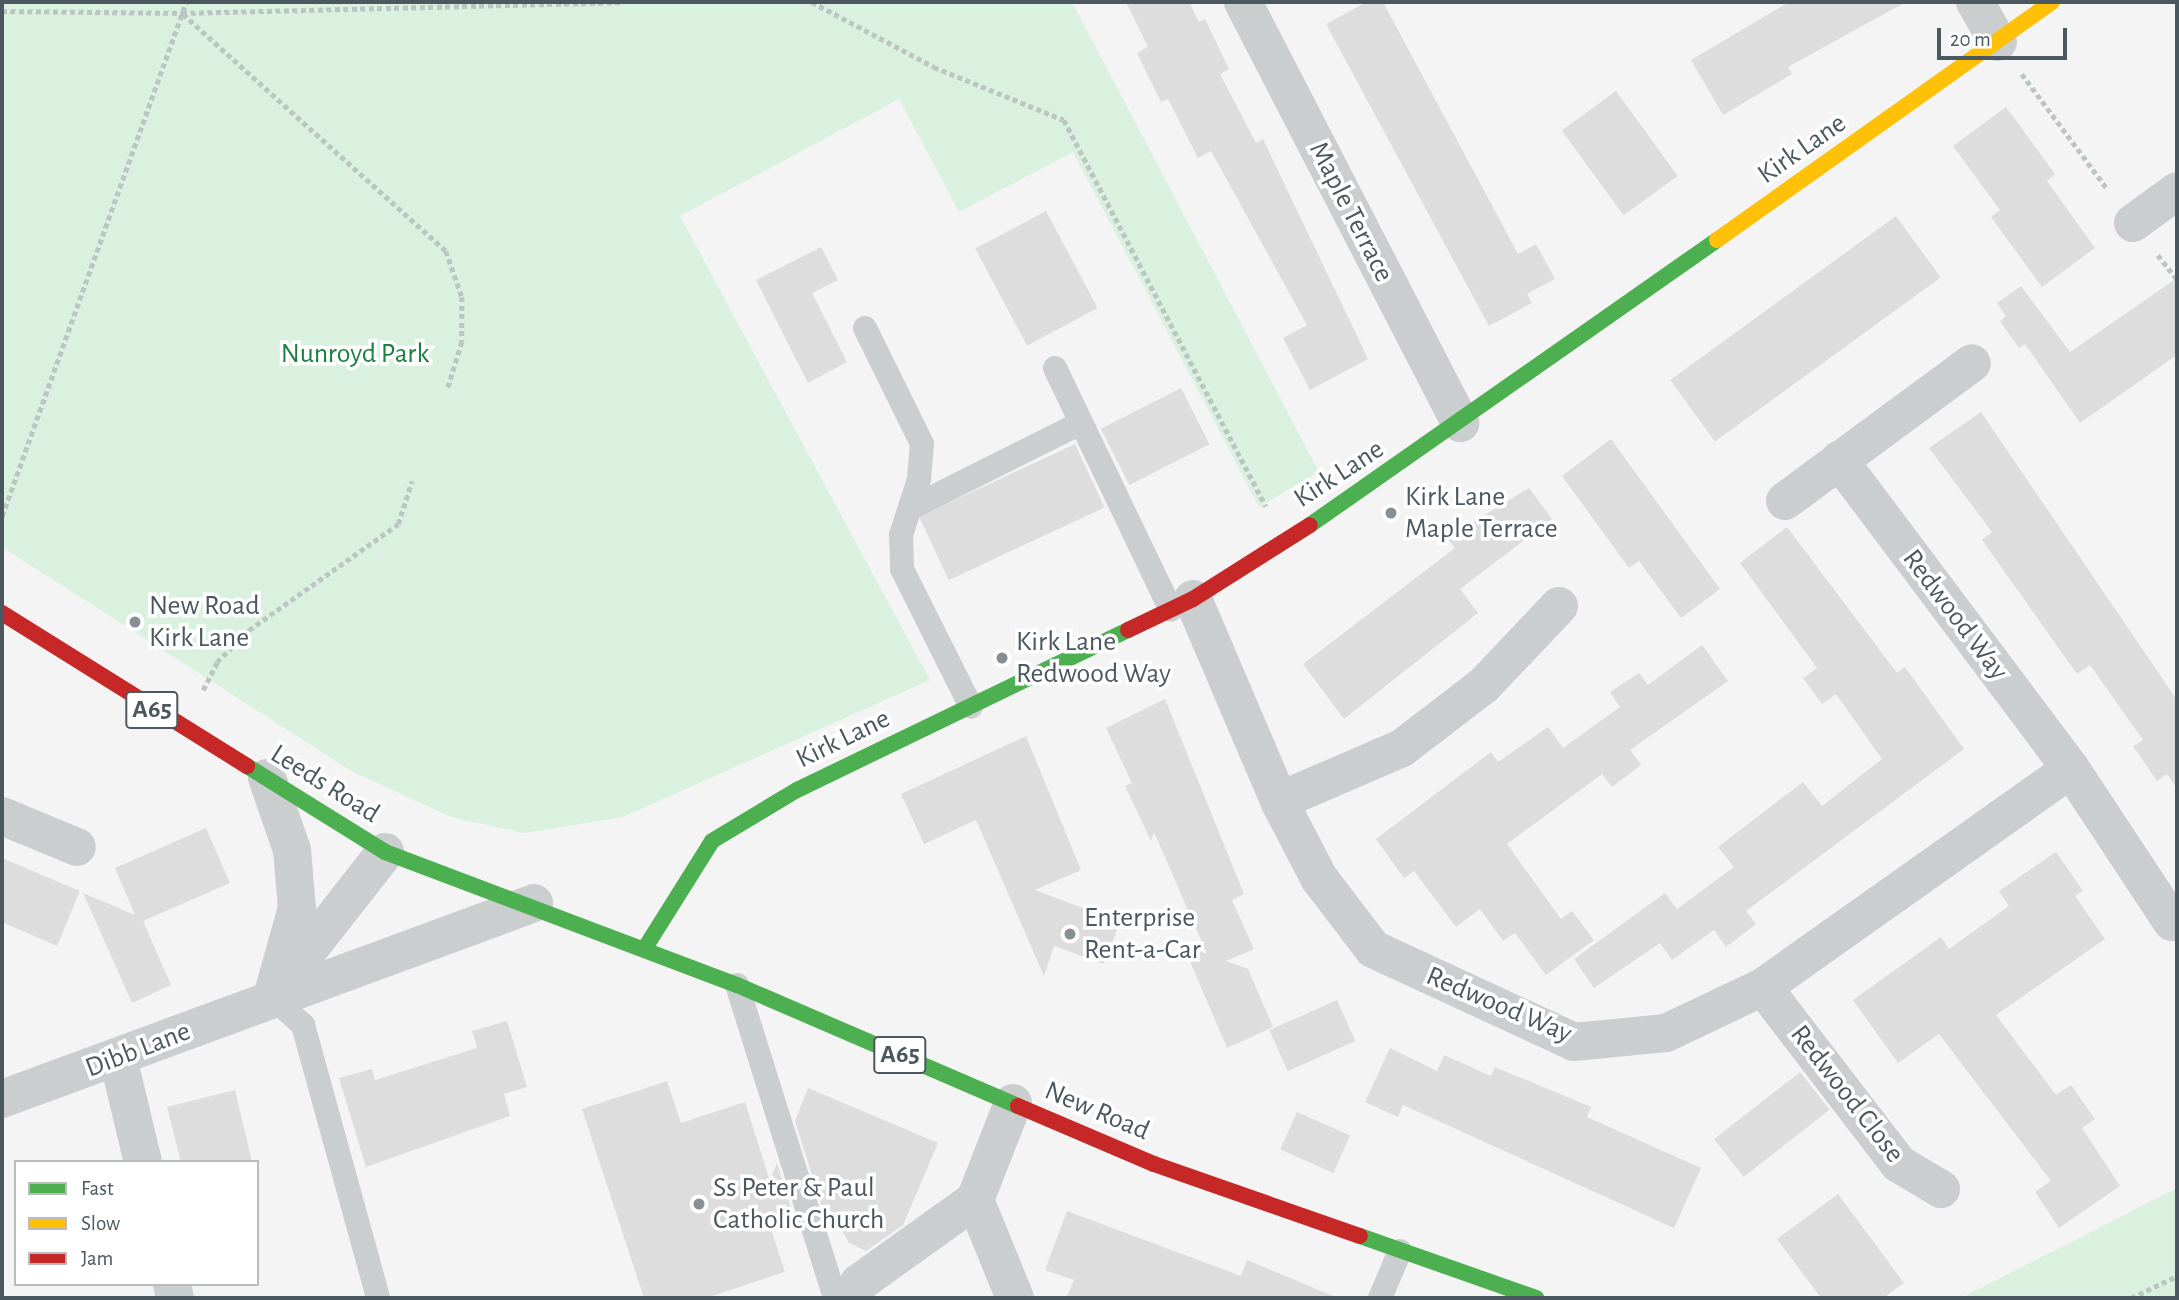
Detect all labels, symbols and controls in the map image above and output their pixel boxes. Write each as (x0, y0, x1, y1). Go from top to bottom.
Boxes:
scale bar (1941, 14, 2070, 58)
text: 20 m (1950, 29, 1991, 50)
street label: Kirk Lane (1751, 106, 1853, 192)
street label: Maple Terrace (1301, 136, 1401, 288)
park label: Nunroyd Park (281, 337, 429, 371)
street label: Kirk Lane (1288, 433, 1390, 515)
place label: Kirk Lane Maple Terrace (1405, 480, 1558, 546)
marker: Kirk Lane Maple Terrace (1383, 505, 1399, 521)
street label: Redwood Way (1895, 543, 2015, 687)
place label: New Road Kirk Lane (149, 589, 260, 655)
marker: New Road Kirk Lane (127, 614, 143, 630)
place label: Kirk Lane Redwood Way (1016, 625, 1171, 691)
marker: Kirk Lane Redwood Way (994, 650, 1010, 666)
road number: A65 (124, 688, 180, 732)
street label: Kirk Lane (791, 702, 895, 776)
street label: Leeds Road (264, 737, 386, 831)
place label: Enterprise Rent-a-Car (1084, 901, 1201, 967)
marker: Enterprise Rent-a-Car (1062, 926, 1078, 942)
street label: Redwood Way (1421, 959, 1577, 1051)
street label: Dibb Lane (81, 1015, 195, 1085)
street label: Redwood Close (1783, 1018, 1911, 1170)
road number: A65 (872, 1032, 928, 1078)
street label: New Road (1040, 1074, 1154, 1148)
legend (14, 1160, 259, 1286)
place label: Ss Peter & Paul Catholic Church (713, 1171, 884, 1237)
text: Fast (81, 1178, 114, 1199)
marker: Ss Peter & Paul Catholic Church (691, 1196, 707, 1212)
text: Slow (81, 1213, 120, 1234)
text: Jam (81, 1248, 113, 1269)

